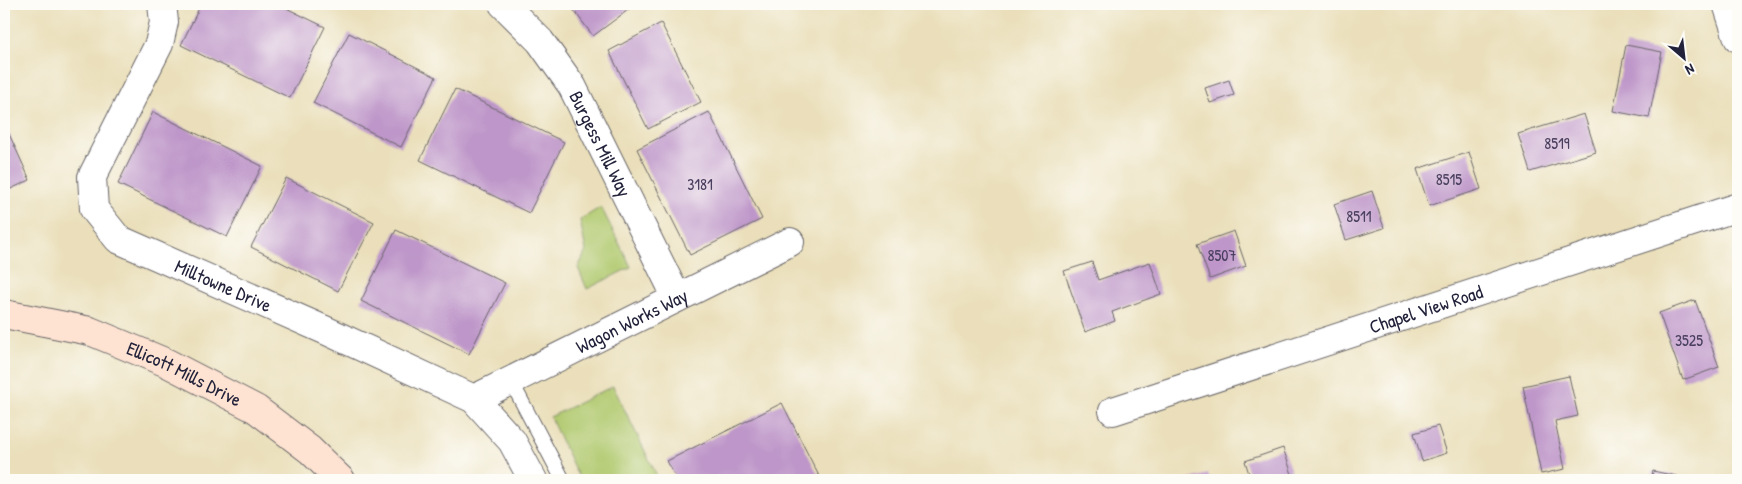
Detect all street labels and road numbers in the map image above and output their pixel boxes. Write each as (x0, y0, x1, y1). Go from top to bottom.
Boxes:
street label: Burgess Mill Way (563, 86, 638, 201)
street label: Milltowne Drive (171, 253, 276, 318)
street label: Chapel View Road (1366, 278, 1486, 340)
street label: Wagon Works Way (571, 282, 692, 359)
street label: Ellicott Mills Drive (123, 335, 246, 413)

